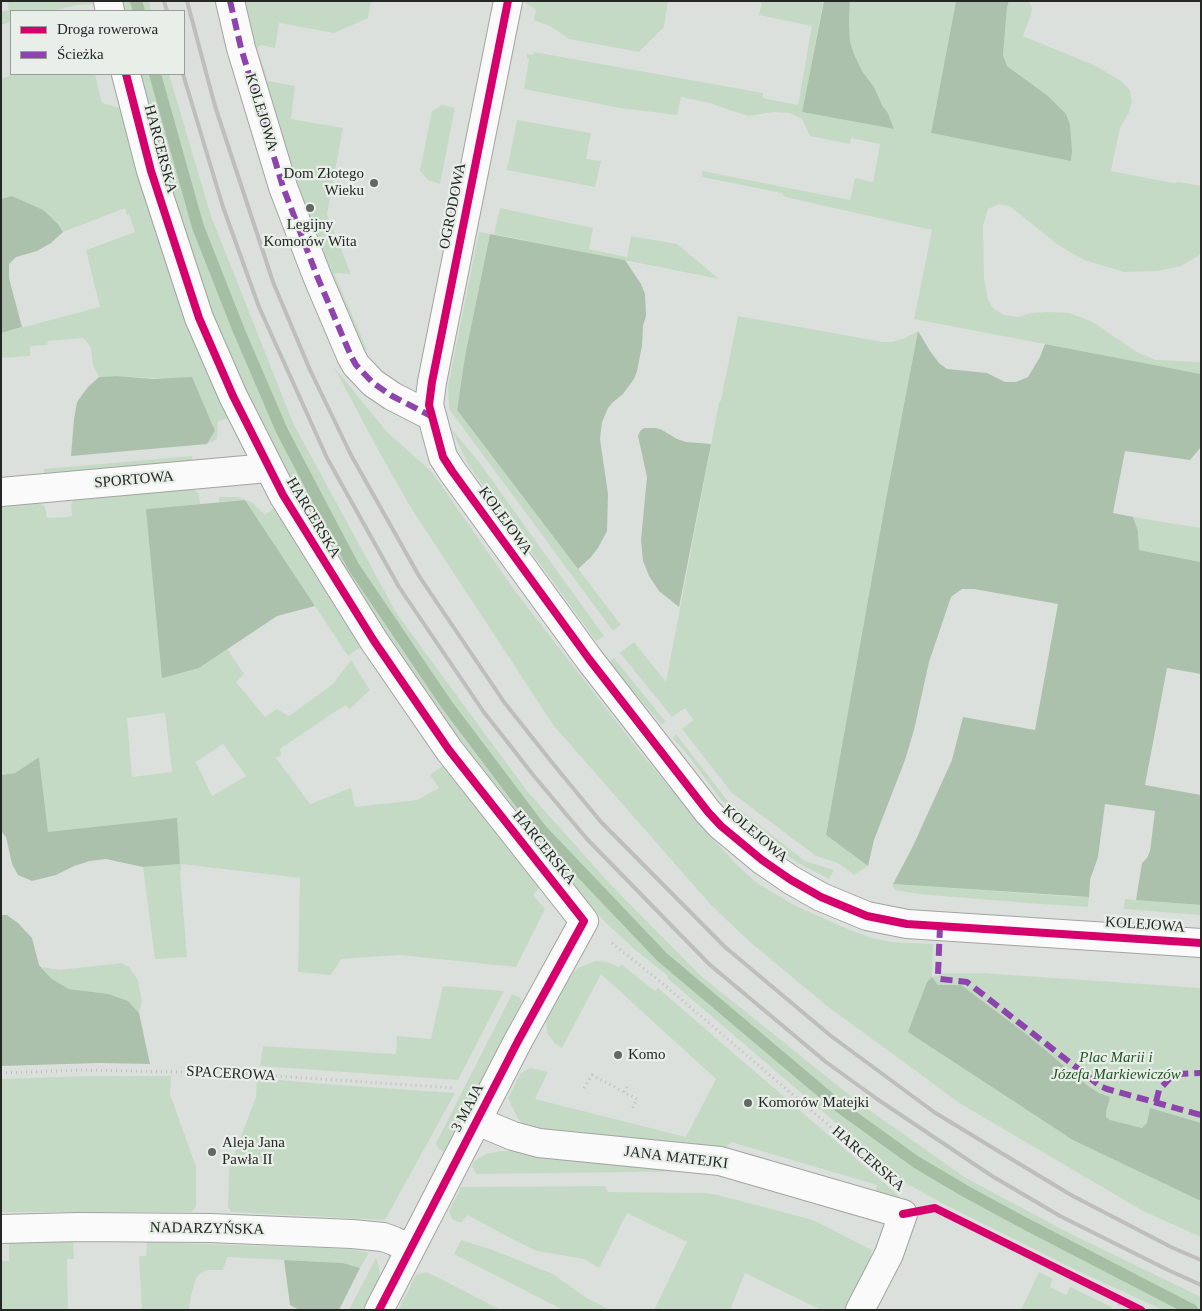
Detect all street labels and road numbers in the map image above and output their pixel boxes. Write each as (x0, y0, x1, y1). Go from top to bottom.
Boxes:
street label: KOLEJOWA (241, 71, 281, 153)
street label: HARCERSKA (140, 103, 180, 195)
street label: OGRODOWA (436, 161, 470, 251)
street label: SPORTOWA (94, 468, 174, 492)
street label: HARCERSKA (282, 474, 344, 562)
street label: KOLEJOWA (474, 483, 536, 559)
street label: KOLEJOWA (719, 801, 791, 867)
street label: HARCERSKA (508, 807, 580, 889)
street label: KOLEJOWA (1104, 913, 1186, 937)
street label: SPACEROWA (186, 1063, 276, 1085)
street label: 3 MAJA (448, 1081, 488, 1135)
street label: HARCERSKA (828, 1122, 908, 1196)
street label: JANA MATEJKI (623, 1143, 729, 1173)
street label: NADARZYŃSKA (150, 1219, 264, 1239)

